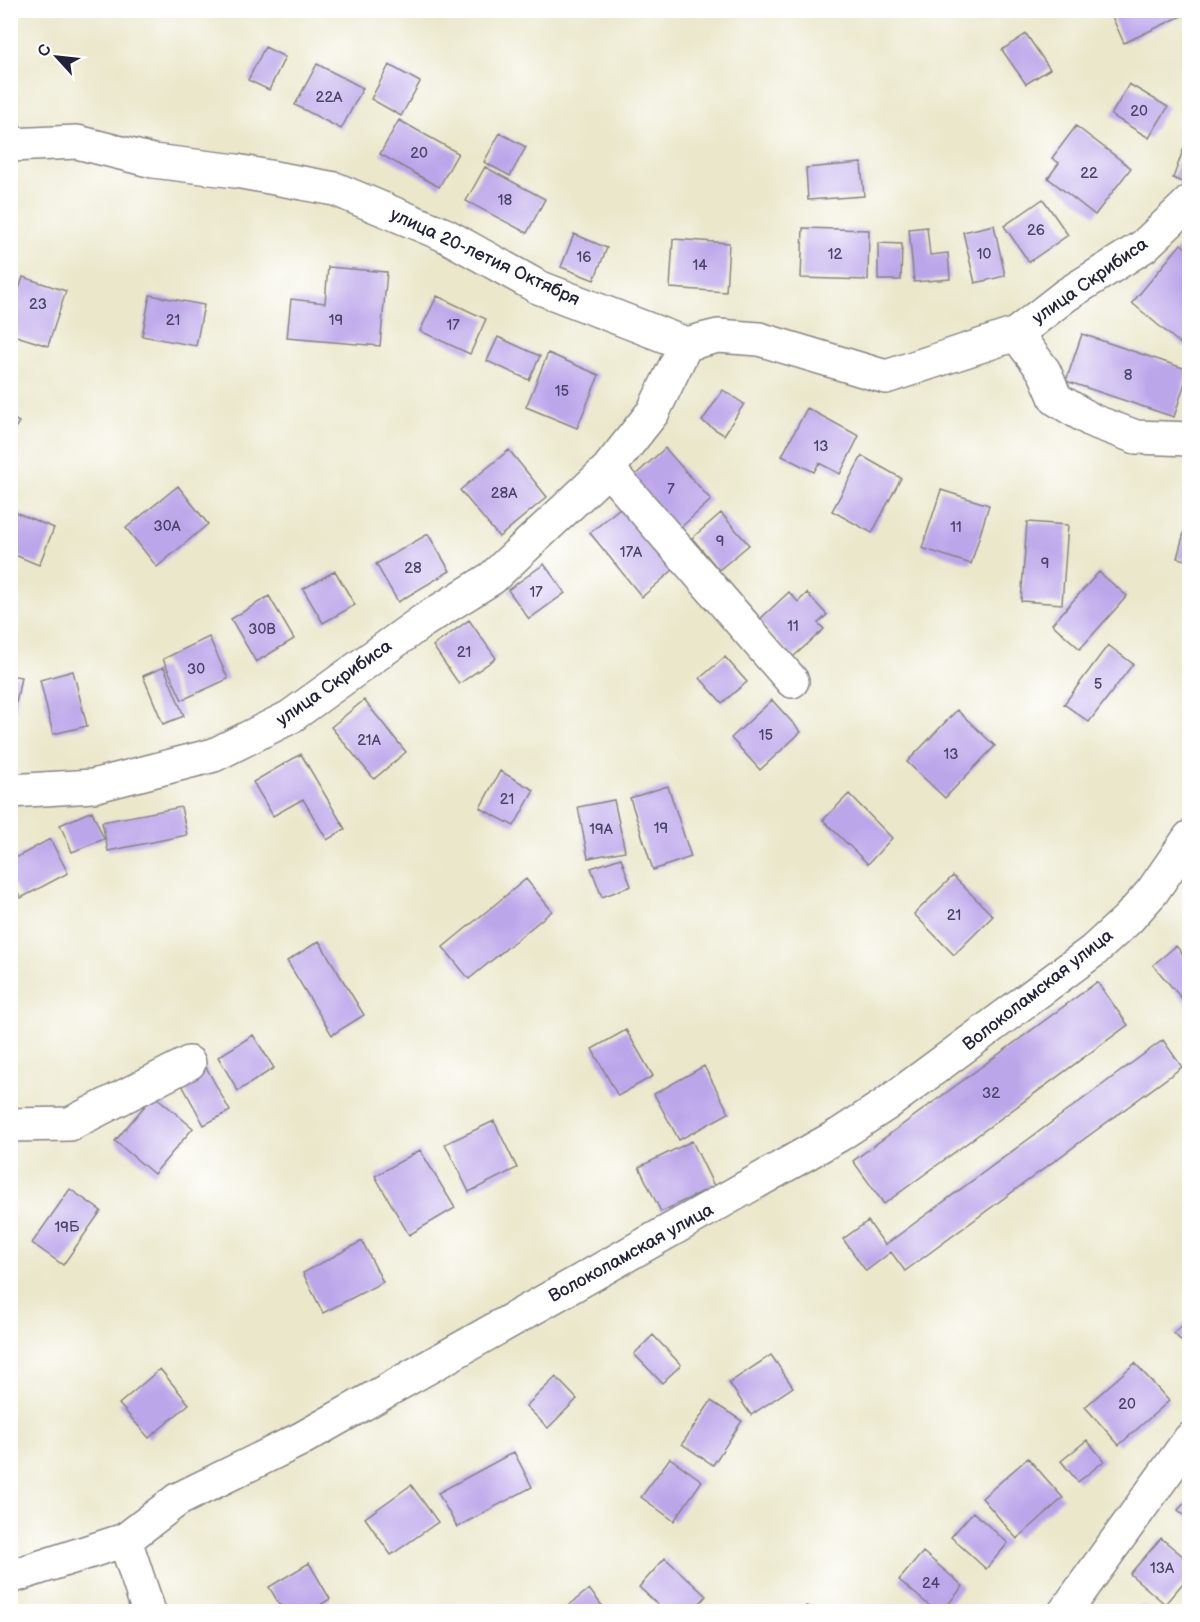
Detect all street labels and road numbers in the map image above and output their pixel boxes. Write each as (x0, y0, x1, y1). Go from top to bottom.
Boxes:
street label: улица 20-летия Октября (387, 204, 583, 310)
street label: улица Скрибиса (1028, 233, 1152, 329)
street label: улица Скрибиса (272, 635, 396, 731)
street label: Волоколамская улица (959, 925, 1118, 1055)
street label: Волоколамская улица (545, 1199, 717, 1307)

